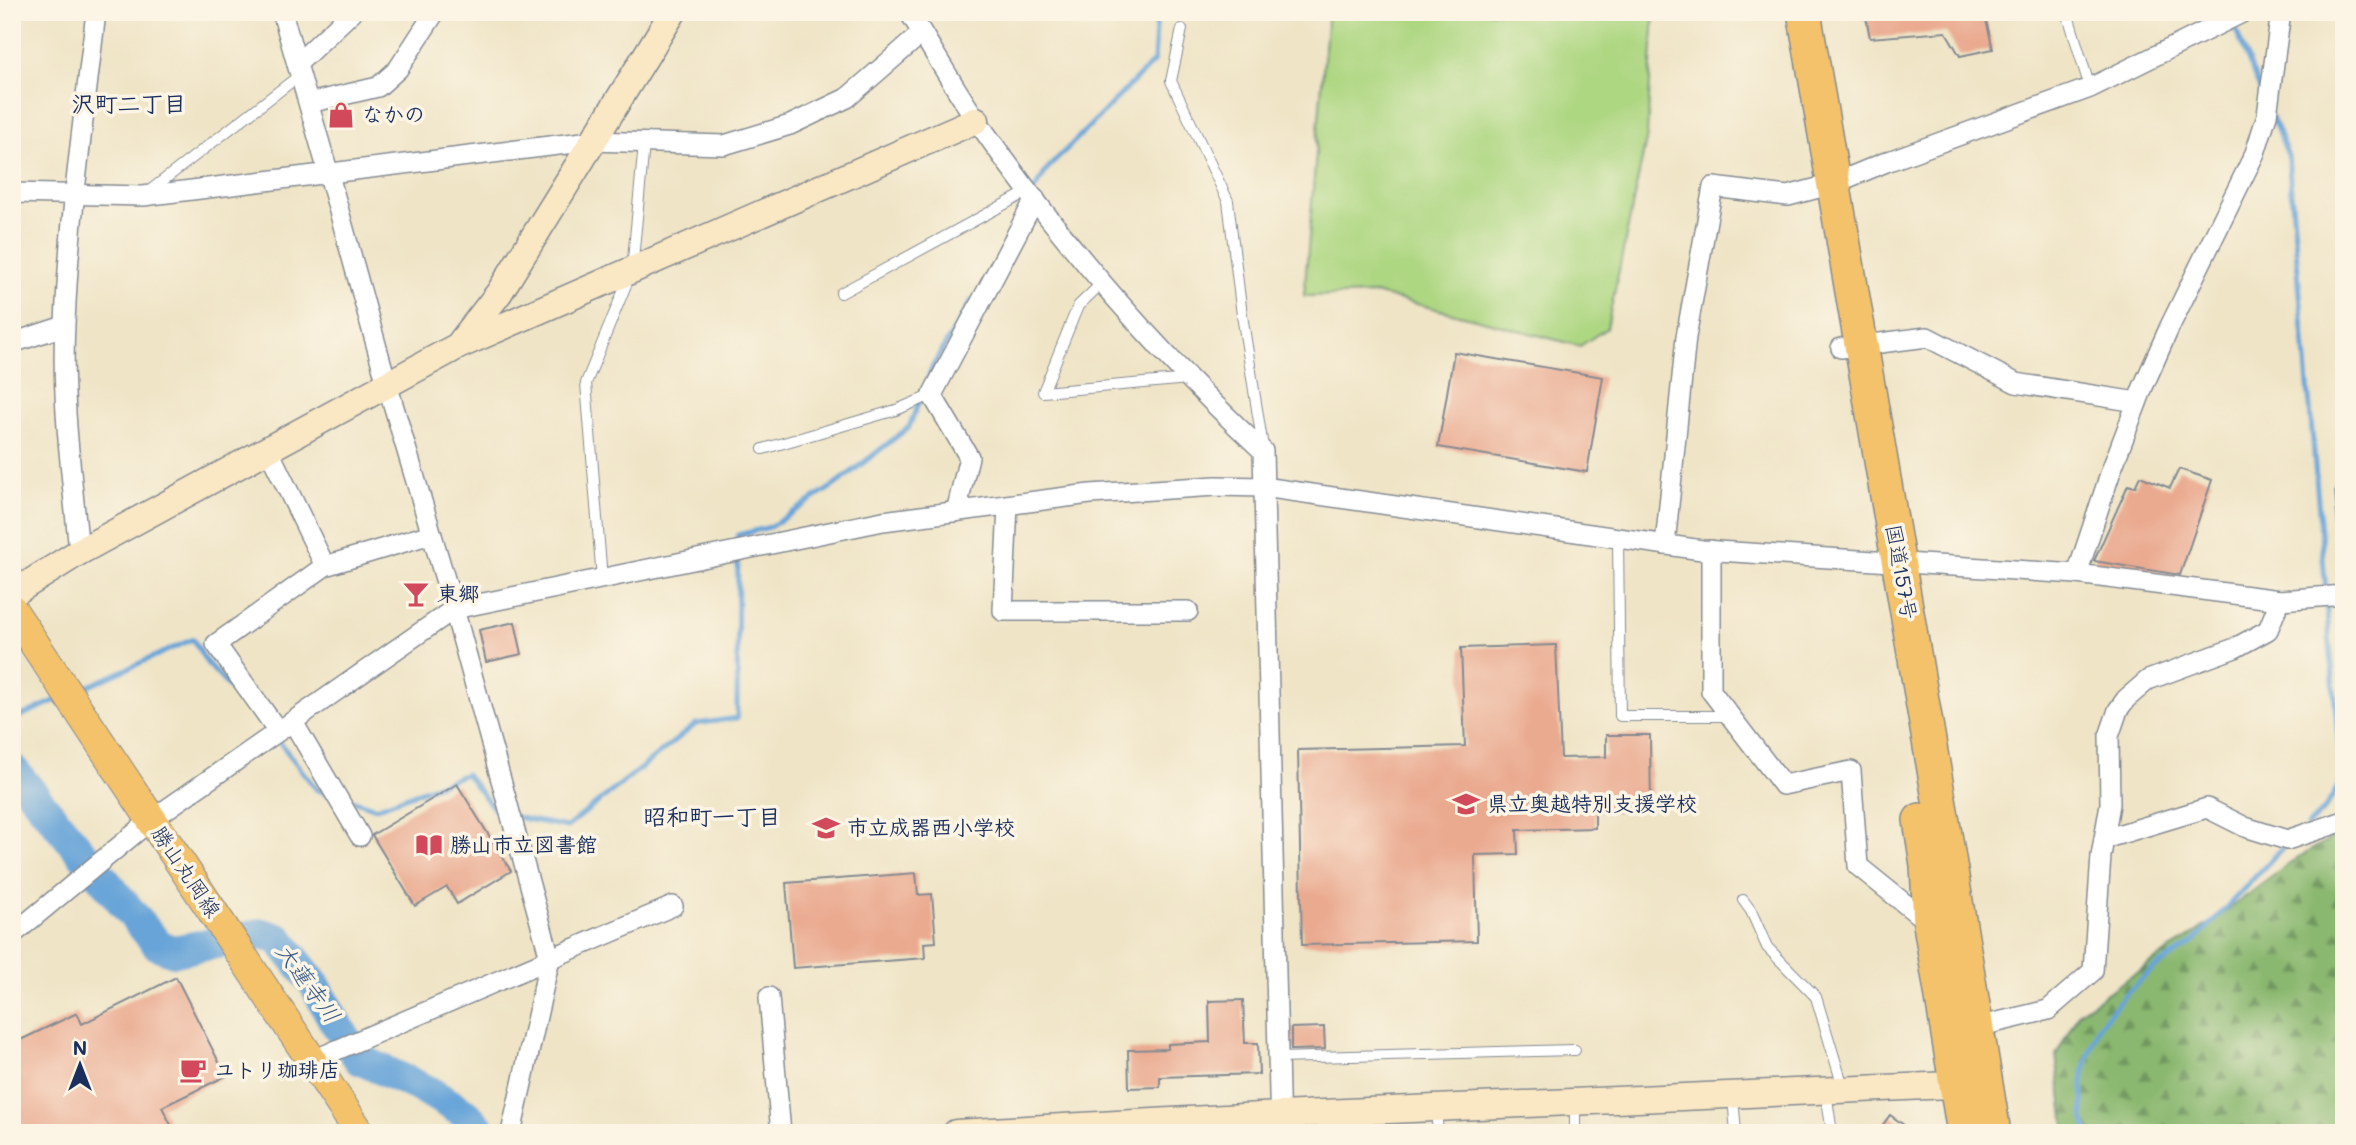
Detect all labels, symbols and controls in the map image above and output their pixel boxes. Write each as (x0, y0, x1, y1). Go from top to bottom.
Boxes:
district label: 沢町二丁目 (72, 88, 187, 118)
shop icon: なかの (326, 100, 356, 130)
place label: なかの (362, 100, 425, 127)
street label: 国道157号 (1881, 522, 1924, 622)
bar icon: 東郷 (401, 579, 431, 609)
place label: 東郷 (437, 579, 479, 606)
school or university icon: 県立奥越特別支援学校 (1451, 789, 1481, 819)
place label: 県立奥越特別支援学校 (1487, 789, 1697, 816)
district label: 昭和町一丁目 (643, 801, 781, 831)
school or university icon: 市立成器西小学校 (811, 813, 841, 843)
place label: 市立成器西小学校 (847, 813, 1015, 840)
street label: 勝山丸岡線 (147, 820, 228, 922)
library icon: 勝山市立図書館 (414, 830, 444, 860)
place label: 勝山市立図書館 (450, 830, 597, 857)
water label: 大蓮寺川 (270, 936, 348, 1028)
north arrow (46, 1030, 116, 1100)
text: N (73, 1035, 87, 1060)
cafe icon: ユトリ珈琲店 (178, 1055, 208, 1085)
place label: ユトリ珈琲店 (214, 1055, 340, 1082)

